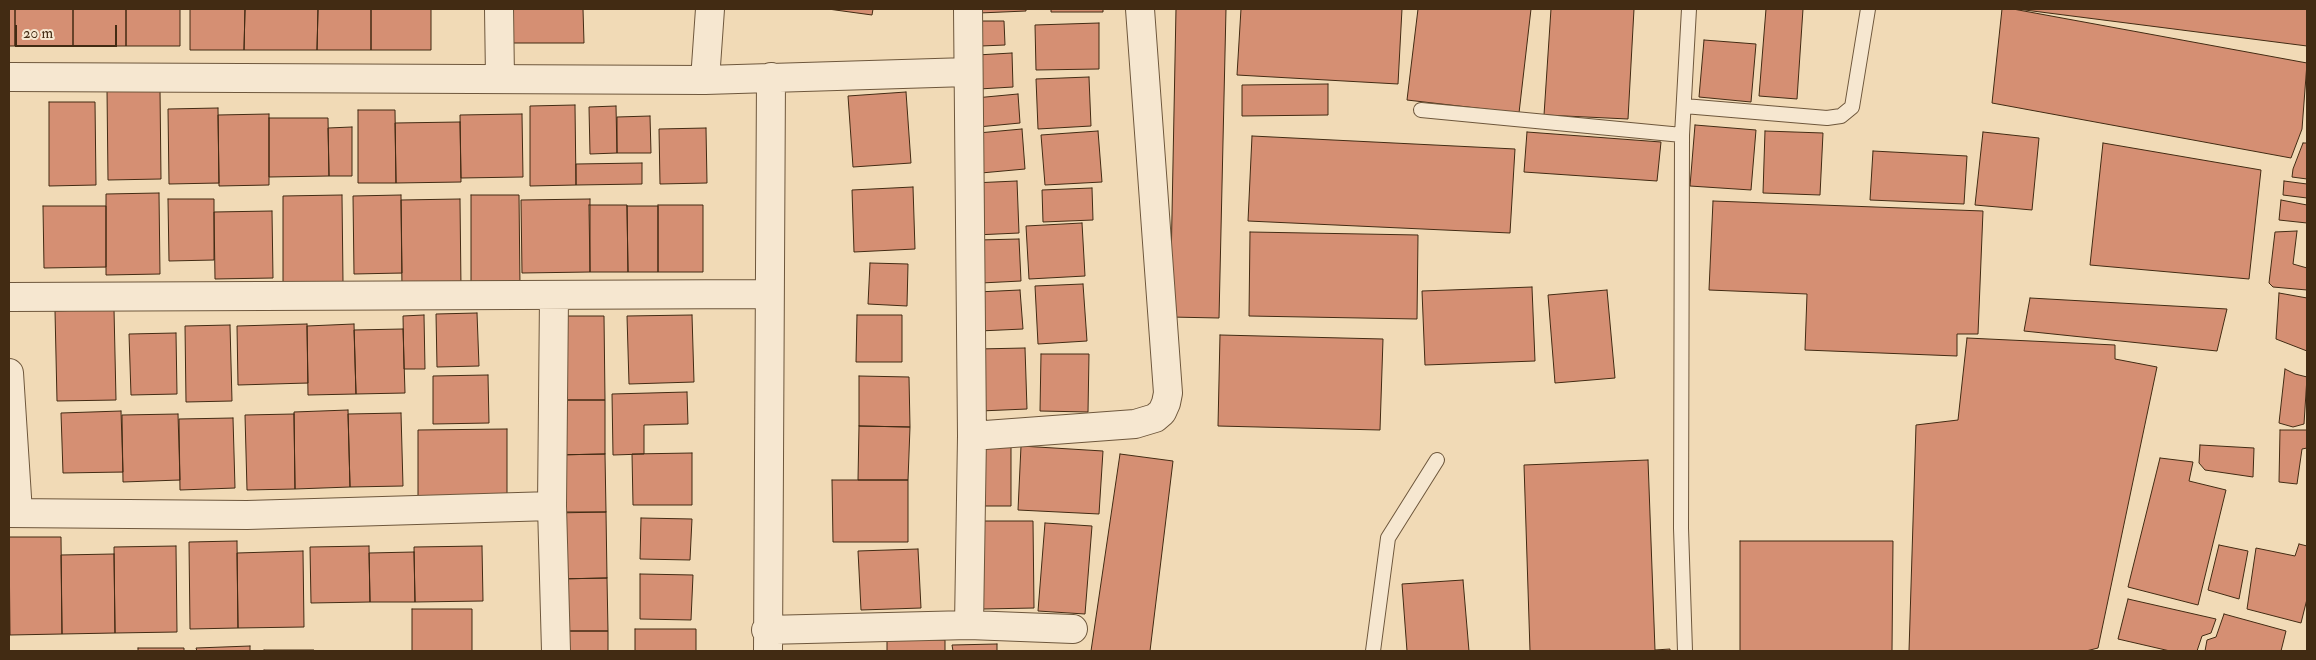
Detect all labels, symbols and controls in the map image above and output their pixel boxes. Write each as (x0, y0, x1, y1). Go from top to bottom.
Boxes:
scale bar (18, 15, 120, 47)
text: 20 m (23, 24, 53, 43)

